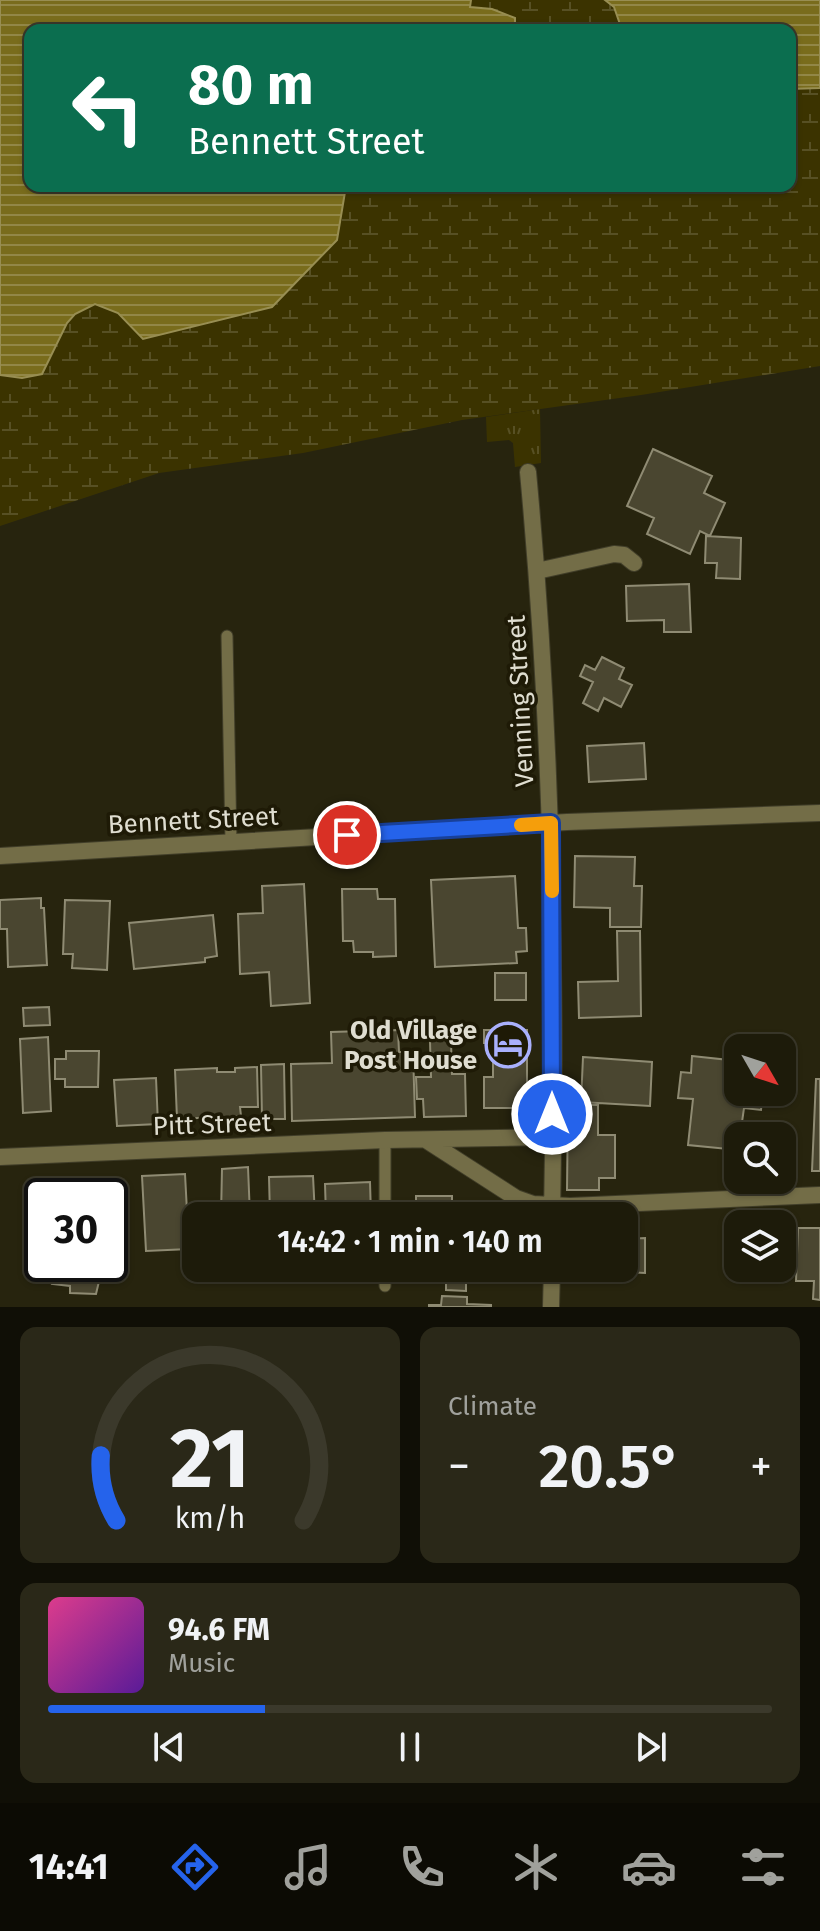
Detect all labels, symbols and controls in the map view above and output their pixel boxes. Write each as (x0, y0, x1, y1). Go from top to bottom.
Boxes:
text: 80 m (188, 52, 314, 119)
icon: left (56, 56, 160, 160)
text: Bennett Street (188, 120, 425, 164)
street label: Venning Street (500, 614, 540, 788)
street label: Bennett Street (107, 801, 280, 840)
pin (313, 801, 381, 869)
icon: arrive (325, 813, 369, 857)
place label: Old Village Post House (344, 1015, 477, 1076)
hotel icon: Old Village Post House (484, 1021, 532, 1069)
north arrow (724, 1034, 796, 1106)
map controls (724, 1034, 796, 1282)
position arrow (510, 1072, 594, 1156)
street label: Pitt Street (152, 1107, 272, 1142)
button: search (724, 1122, 796, 1194)
speed limit sign: 30 (24, 1178, 128, 1282)
button: layers (724, 1210, 796, 1282)
text: 14:42 · 1 min · 140 m (277, 1224, 543, 1260)
text: Climate (448, 1391, 537, 1422)
text: 21 (170, 1409, 250, 1509)
text: 20.5° (539, 1431, 681, 1503)
text: − (448, 1440, 470, 1493)
text: + (750, 1440, 772, 1493)
text: km/h (175, 1501, 245, 1536)
text: 94.6 FM (168, 1612, 270, 1648)
text: Music (168, 1648, 235, 1679)
icon: previous (147, 1725, 191, 1769)
icon: pause (388, 1725, 432, 1769)
icon: next (629, 1725, 673, 1769)
icon: directions (167, 1839, 223, 1895)
icon: music (280, 1839, 336, 1895)
icon: phone (394, 1839, 450, 1895)
icon: climate (508, 1839, 564, 1895)
icon: car (621, 1839, 677, 1895)
icon: filters (735, 1839, 791, 1895)
text: 14:41 (29, 1845, 109, 1889)

